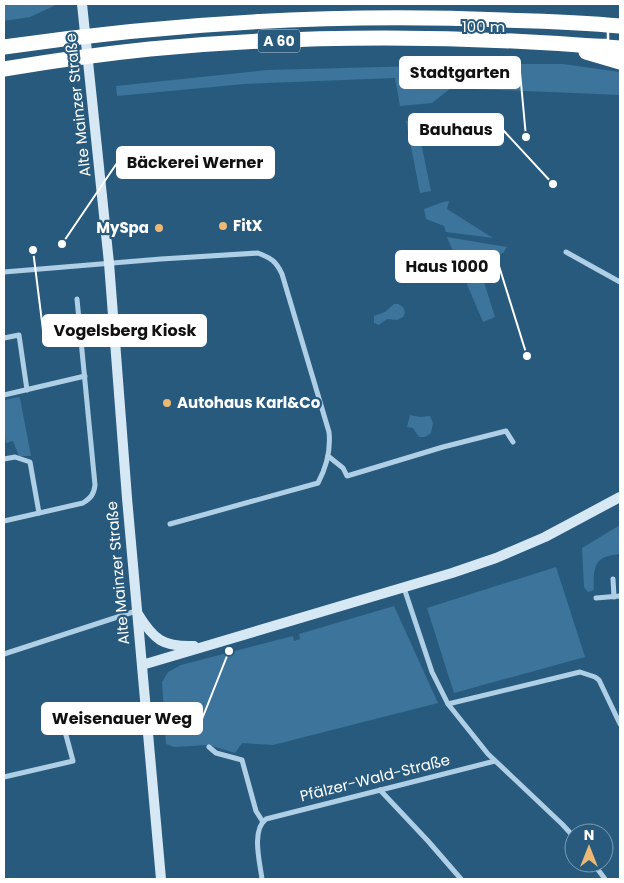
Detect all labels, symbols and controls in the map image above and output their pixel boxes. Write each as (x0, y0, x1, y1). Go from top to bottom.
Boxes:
scale bar (454, 10, 608, 42)
text: 100 m (462, 16, 505, 37)
road number: A 60 (258, 29, 300, 52)
street label: Alte Mainzer Straße (60, 32, 95, 178)
callout: Stadtgarten (400, 57, 520, 88)
text: Stadtgarten (410, 61, 510, 84)
callout: Bauhaus (409, 114, 503, 145)
text: Bauhaus (419, 118, 493, 141)
callout: Bäckerei Werner (117, 147, 274, 178)
text: Bäckerei Werner (127, 151, 263, 174)
place label: FitX (233, 215, 263, 236)
place label: MySpa (96, 217, 149, 238)
marker: FitX (217, 220, 229, 232)
marker: MySpa (153, 222, 165, 234)
callout: Haus 1000 (396, 251, 499, 282)
text: Haus 1000 (406, 255, 488, 278)
callout: Vogelsberg Kiosk (43, 315, 206, 346)
text: Vogelsberg Kiosk (54, 319, 197, 342)
place label: Autohaus Karl&Co (177, 392, 321, 413)
marker: Autohaus Karl&Co (161, 397, 173, 409)
street label: Alte Mainzer Straße (101, 500, 134, 646)
callout: Weisenauer Weg (42, 703, 202, 734)
text: Weisenauer Weg (52, 707, 192, 730)
street label: Pfälzer-Wald-Straße (298, 749, 452, 806)
north arrow (564, 823, 614, 873)
text: N (584, 825, 594, 845)

